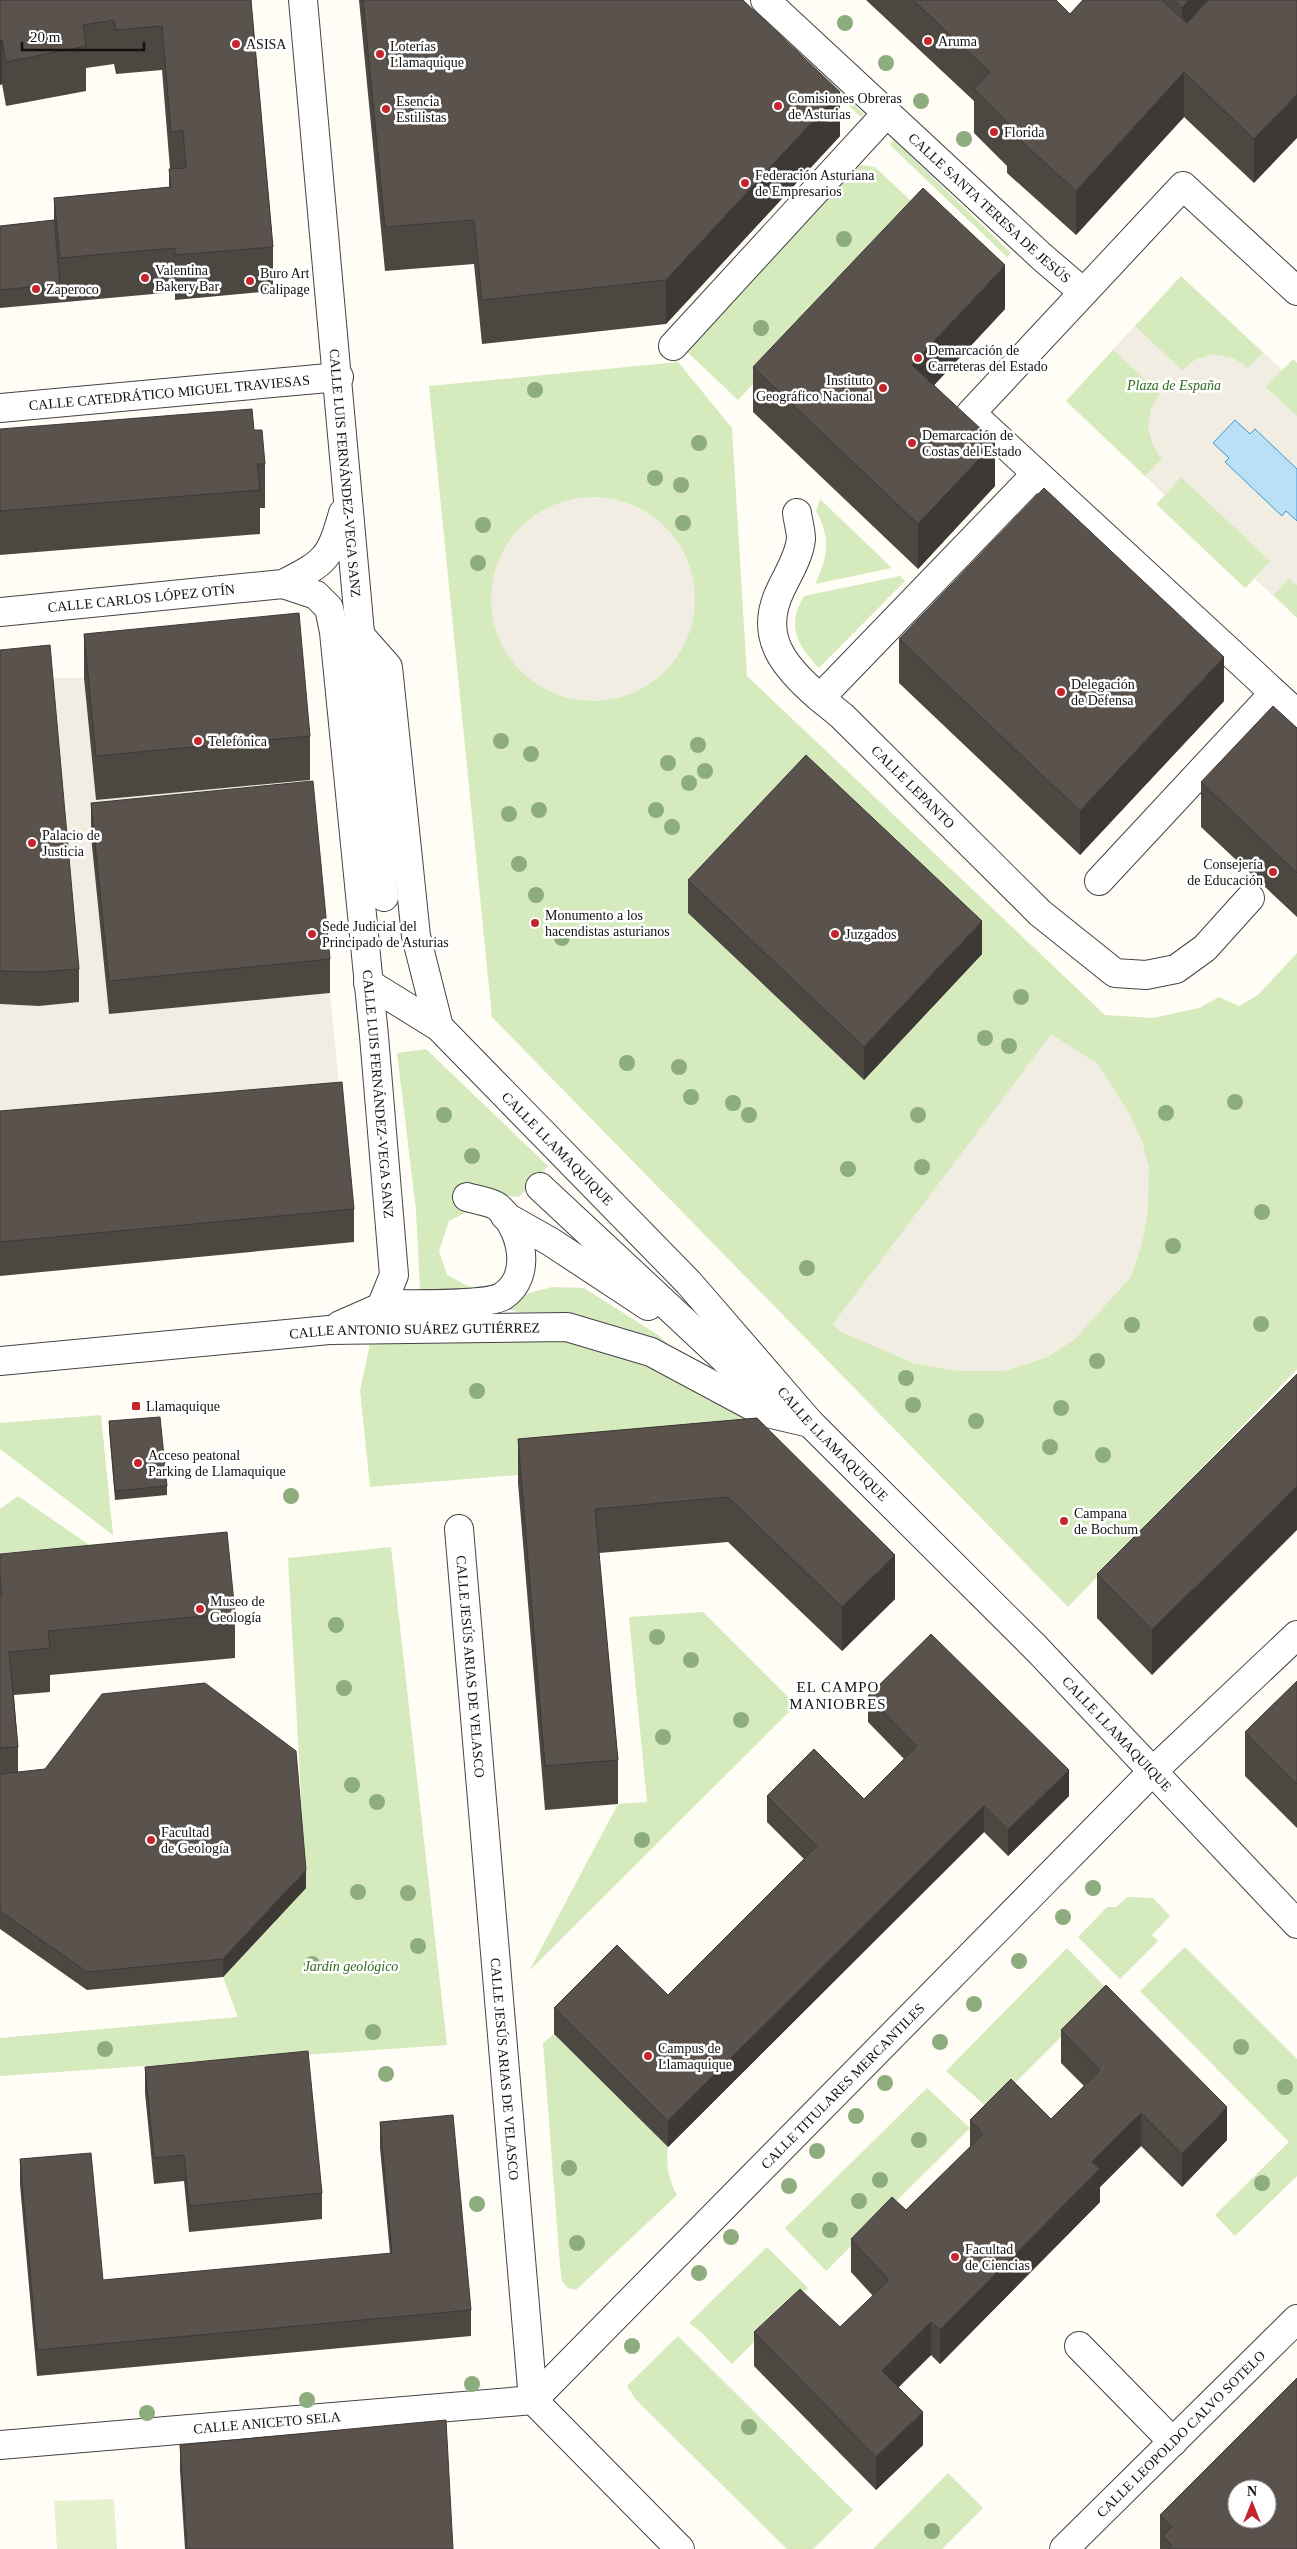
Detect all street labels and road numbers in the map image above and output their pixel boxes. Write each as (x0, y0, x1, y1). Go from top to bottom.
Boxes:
street label: CALLE SANTA TERESA DE JESÚS (906, 130, 1074, 286)
street label: CALLE LUIS FERNÁNDEZ-VEGA SANZ (327, 348, 364, 598)
street label: CALLE CATEDRÁTICO MIGUEL TRAVIESAS (28, 372, 310, 413)
street label: CALLE CARLOS LÓPEZ OTÍN (47, 581, 236, 615)
street label: CALLE LEPANTO (869, 742, 958, 831)
street label: CALLE LUIS FERNÁNDEZ-VEGA SANZ (360, 969, 397, 1219)
street label: CALLE LLAMAQUIQUE (499, 1089, 616, 1208)
street label: CALLE ANTONIO SUÁREZ GUTIÉRREZ (289, 1319, 540, 1341)
street label: CALLE LLAMAQUIQUE (775, 1384, 891, 1504)
street label: CALLE JESÚS ARIAS DE VELASCO (454, 1555, 488, 1778)
street label: CALLE LLAMAQUIQUE (1059, 1673, 1175, 1794)
street label: CALLE JESÚS ARIAS DE VELASCO (488, 1957, 522, 2181)
street label: CALLE TITULARES MERCANTILES (758, 2000, 927, 2172)
street label: CALLE LEOPOLDO CALVO SOTELO (1093, 2348, 1268, 2520)
street label: CALLE ANICETO SELA (193, 2409, 342, 2436)

